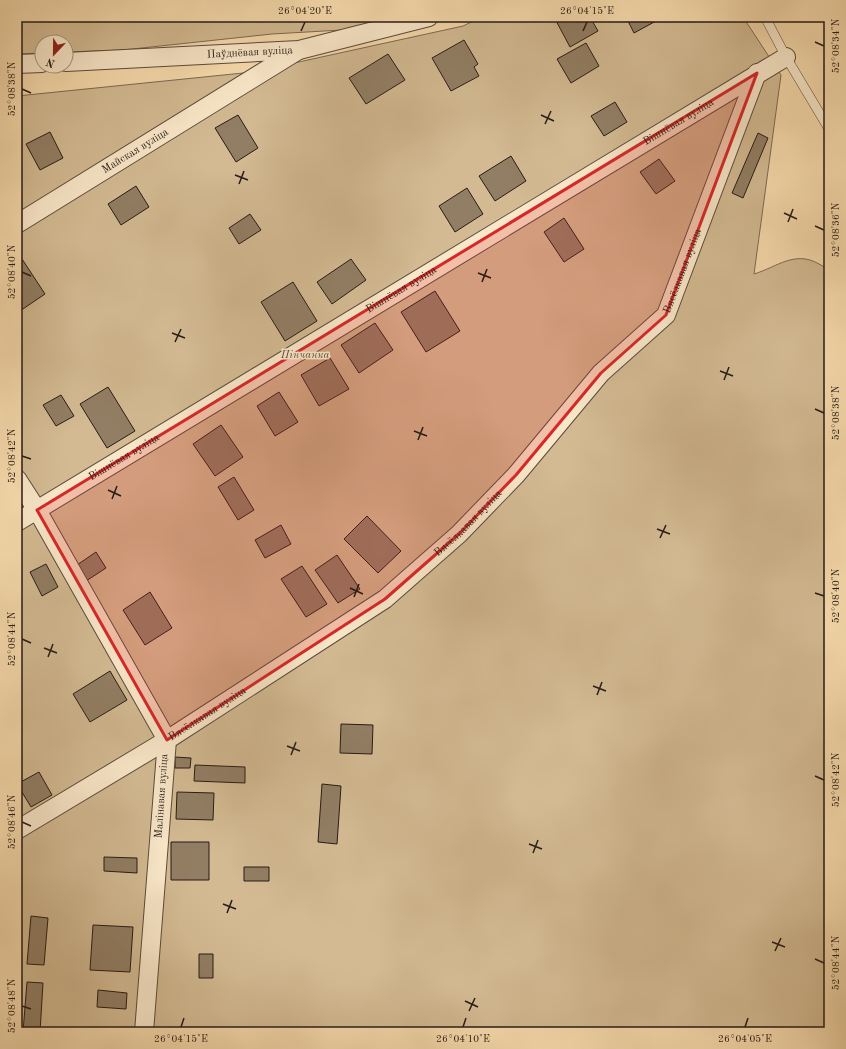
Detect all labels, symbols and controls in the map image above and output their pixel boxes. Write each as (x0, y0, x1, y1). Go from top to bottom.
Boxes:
text: 26°04'20"E (278, 6, 332, 16)
text: 26°04'15"E (560, 6, 614, 16)
text: 52°08'34"N (831, 18, 841, 73)
north arrow (34, 34, 74, 74)
street label: Паўднёвая вуліца (207, 45, 294, 60)
text: N (44, 55, 57, 69)
text: 52°08'38"N (7, 61, 17, 116)
street label: Вішнёвая вуліца (641, 96, 716, 147)
street label: Майская вуліца (100, 126, 171, 176)
text: 52°08'36"N (831, 202, 841, 257)
street label: Вясёлкавая вуліца (662, 227, 704, 315)
text: 52°08'40"N (7, 244, 17, 299)
street label: Вішнёвая вуліца (364, 264, 439, 315)
park label: Пінчанка (280, 350, 329, 361)
text: 52°08'38"N (831, 385, 841, 440)
text: 52°08'42"N (7, 428, 17, 483)
street label: Вішнёвая вуліца (87, 432, 162, 483)
street label: Вясёлкавая вуліца (432, 487, 504, 559)
text: 52°08'40"N (831, 568, 841, 623)
text: 52°08'44"N (7, 611, 17, 666)
street label: Вясёлкавая вуліца (167, 685, 249, 743)
text: 52°08'42"N (831, 752, 841, 807)
street label: Малінавая вуліца (154, 753, 170, 839)
text: 52°08'46"N (7, 794, 17, 849)
text: 52°08'44"N (831, 935, 841, 990)
text: 52°08'48"N (7, 978, 17, 1033)
text: 26°04'15"E (154, 1034, 208, 1044)
text: 26°04'10"E (436, 1034, 490, 1044)
text: 26°04'05"E (718, 1034, 772, 1044)

